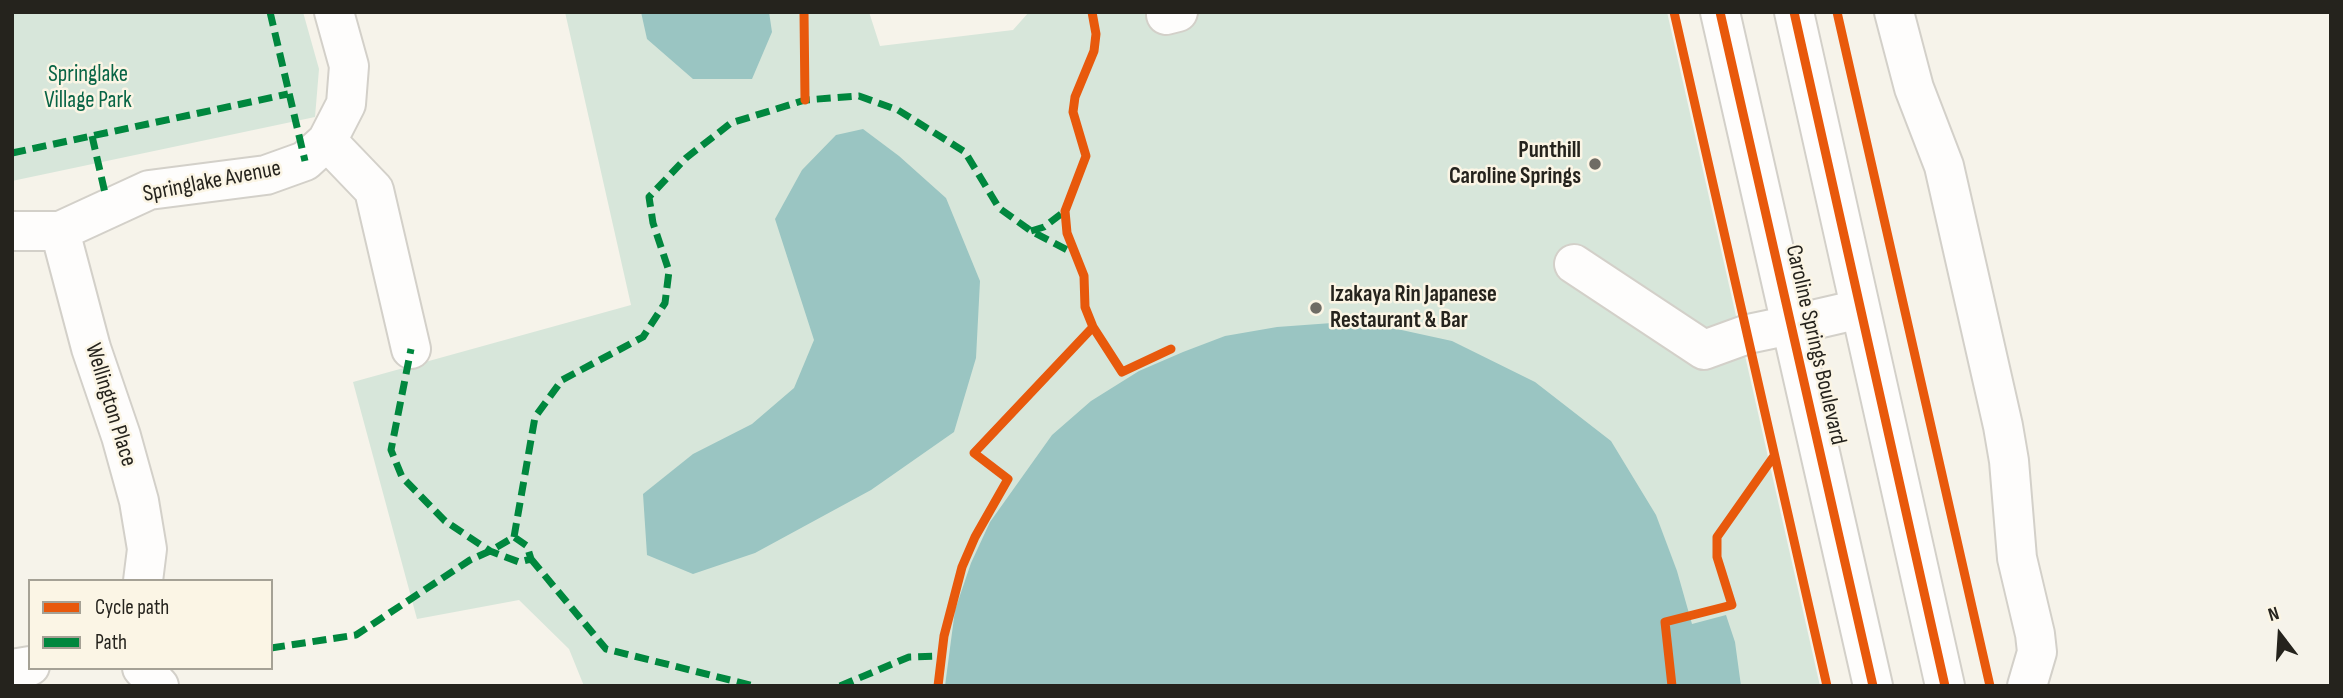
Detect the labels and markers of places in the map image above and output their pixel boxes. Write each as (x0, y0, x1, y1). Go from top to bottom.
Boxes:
place label: Punthill Caroline Springs (1449, 137, 1581, 191)
marker: Punthill Caroline Springs (1587, 156, 1603, 172)
place label: Izakaya Rin Japanese Restaurant & Bar (1330, 281, 1497, 335)
marker: Izakaya Rin Japanese Restaurant & Bar (1308, 300, 1324, 316)

